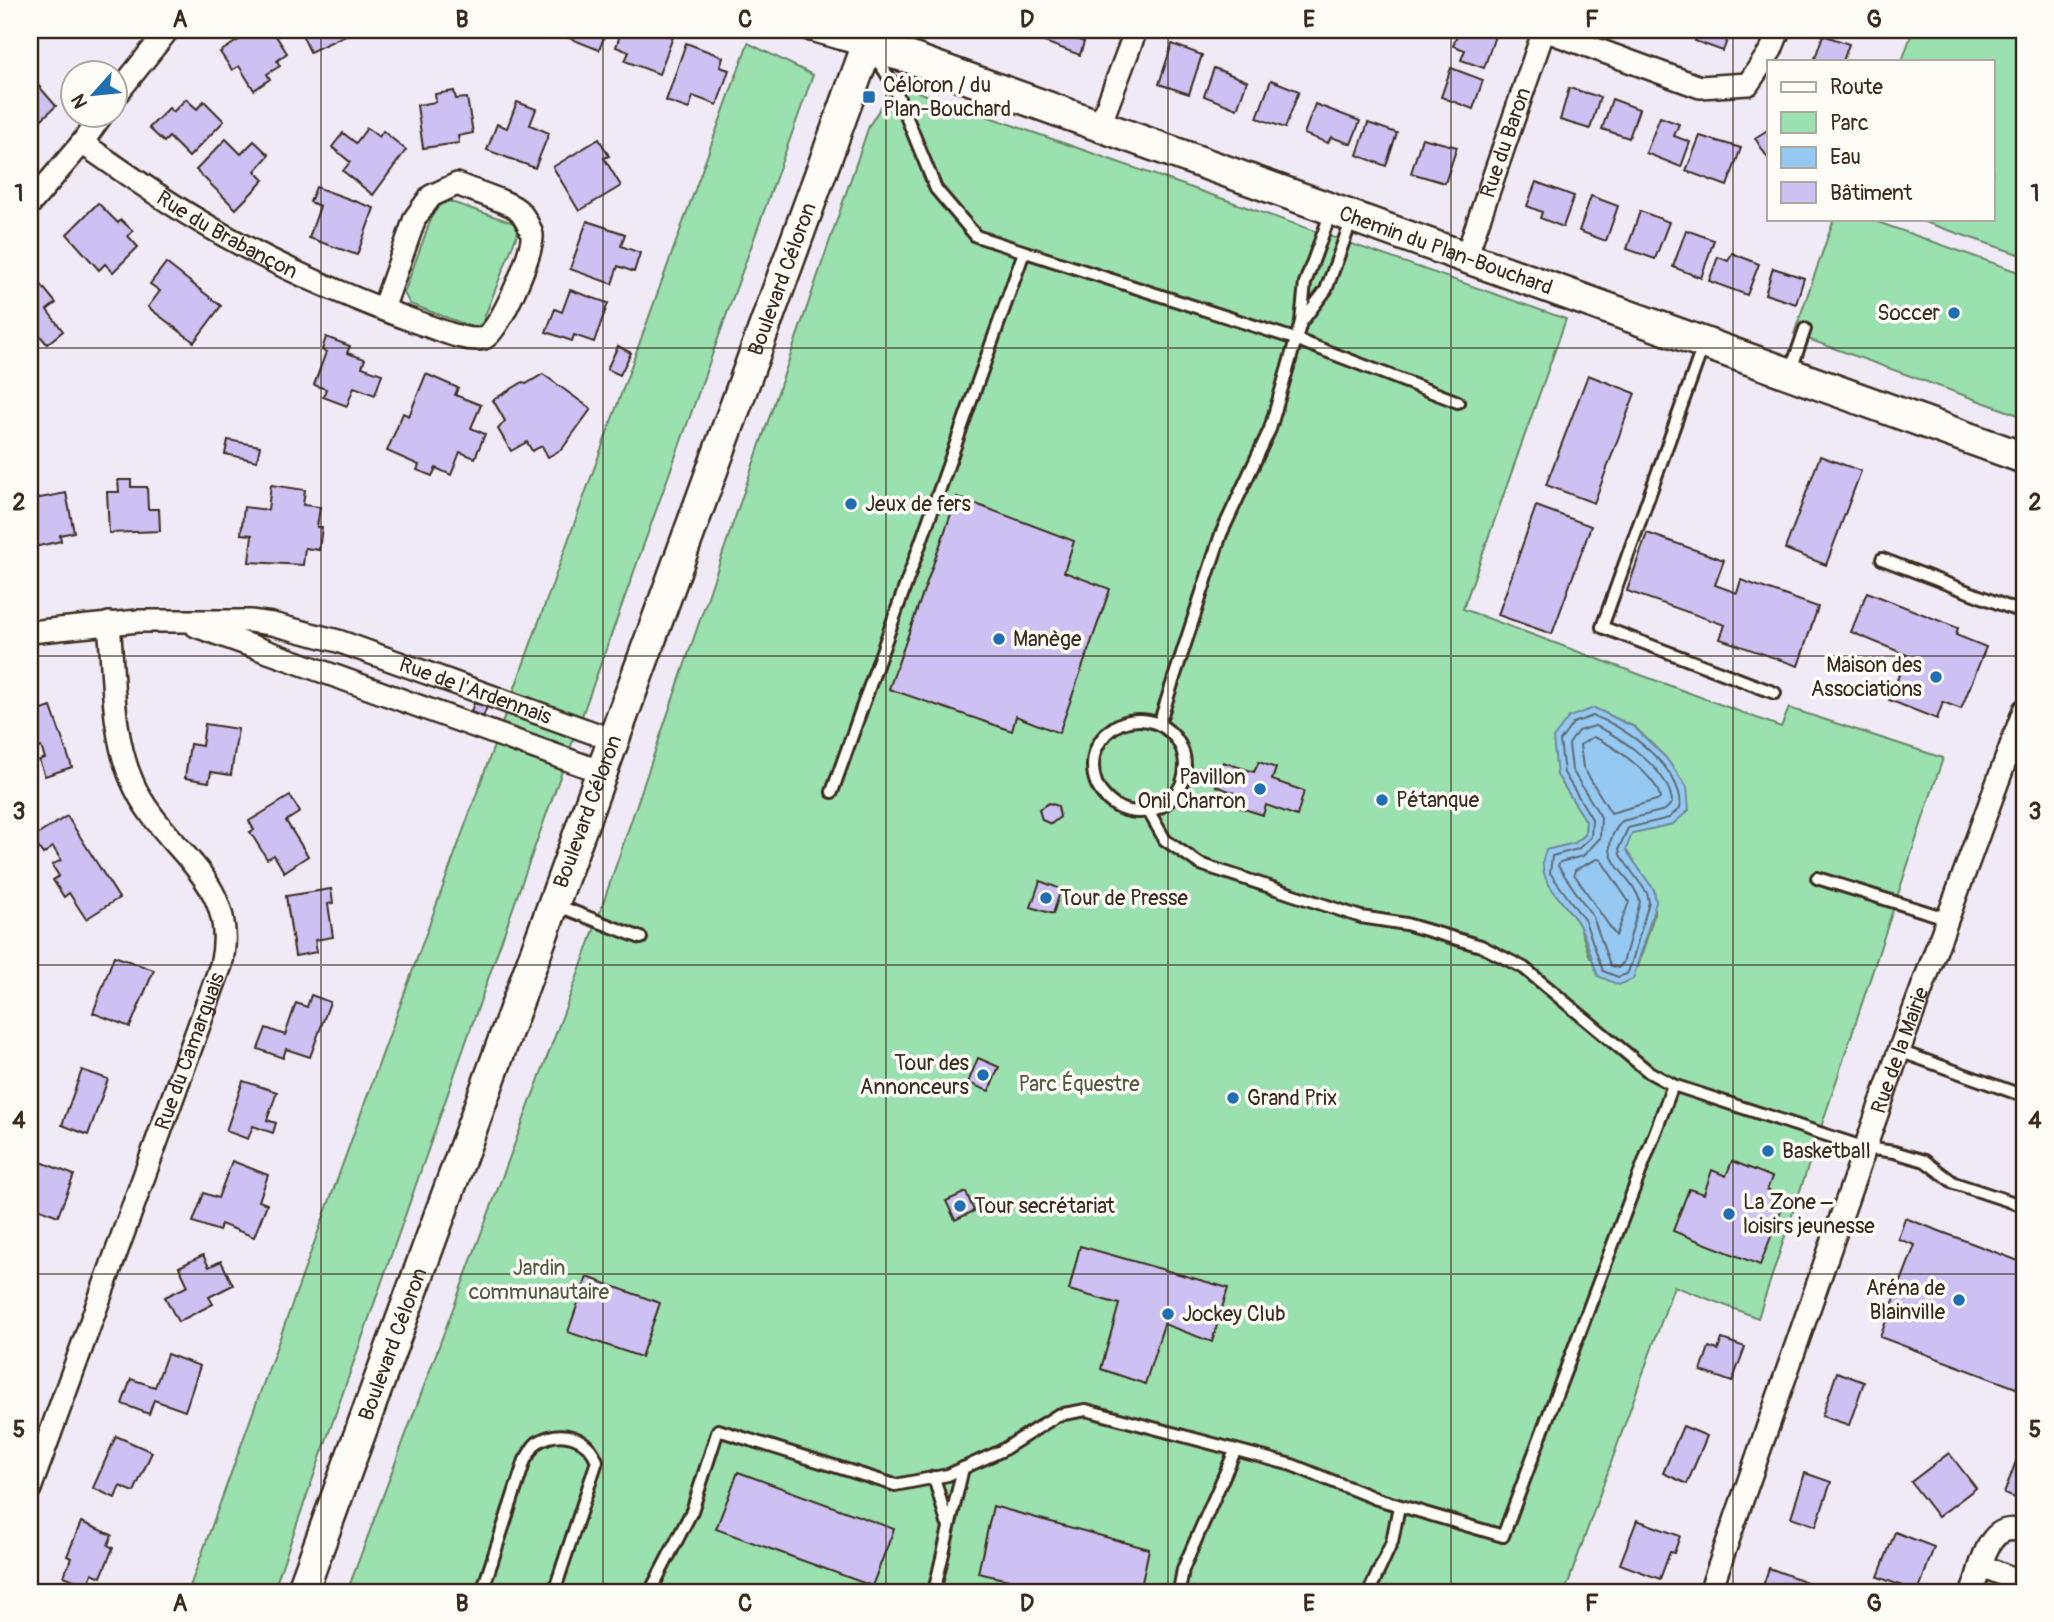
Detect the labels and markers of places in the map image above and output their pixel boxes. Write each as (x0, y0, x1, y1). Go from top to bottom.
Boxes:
place label: Céloron / du Plan-Bouchard (883, 72, 1011, 123)
marker: Céloron / du Plan-Bouchard (861, 89, 877, 105)
place label: Soccer (1877, 300, 1940, 327)
marker: Soccer (1946, 305, 1962, 321)
place label: Jeux de fers (865, 491, 972, 518)
marker: Jeux de fers (843, 496, 859, 512)
place label: Manège (1013, 626, 1082, 653)
marker: Manège (991, 631, 1007, 647)
place label: Maison des Associations (1811, 652, 1923, 703)
marker: Maison des Associations (1928, 669, 1944, 685)
place label: Pavillon Onil Charron (1137, 764, 1246, 815)
marker: Pavillon Onil Charron (1252, 781, 1268, 797)
place label: Pétanque (1396, 787, 1480, 814)
marker: Pétanque (1374, 792, 1390, 808)
place label: Tour de Presse (1060, 885, 1188, 912)
marker: Tour de Presse (1038, 890, 1054, 906)
place label: Tour des Annonceurs (860, 1050, 970, 1101)
marker: Tour des Annonceurs (975, 1067, 991, 1083)
place label: Grand Prix (1247, 1085, 1337, 1112)
marker: Grand Prix (1225, 1090, 1241, 1106)
place label: Basketball (1782, 1138, 1871, 1165)
marker: Basketball (1760, 1143, 1776, 1159)
place label: La Zone – loisirs jeunesse (1743, 1189, 1875, 1240)
place label: Tour secrétariat (974, 1193, 1115, 1220)
marker: Tour secrétariat (952, 1198, 968, 1214)
marker: La Zone – loisirs jeunesse (1721, 1206, 1737, 1222)
place label: Aréna de Blainville (1866, 1275, 1946, 1326)
marker: Aréna de Blainville (1951, 1292, 1967, 1308)
place label: Jockey Club (1182, 1301, 1285, 1328)
marker: Jockey Club (1160, 1306, 1176, 1322)

